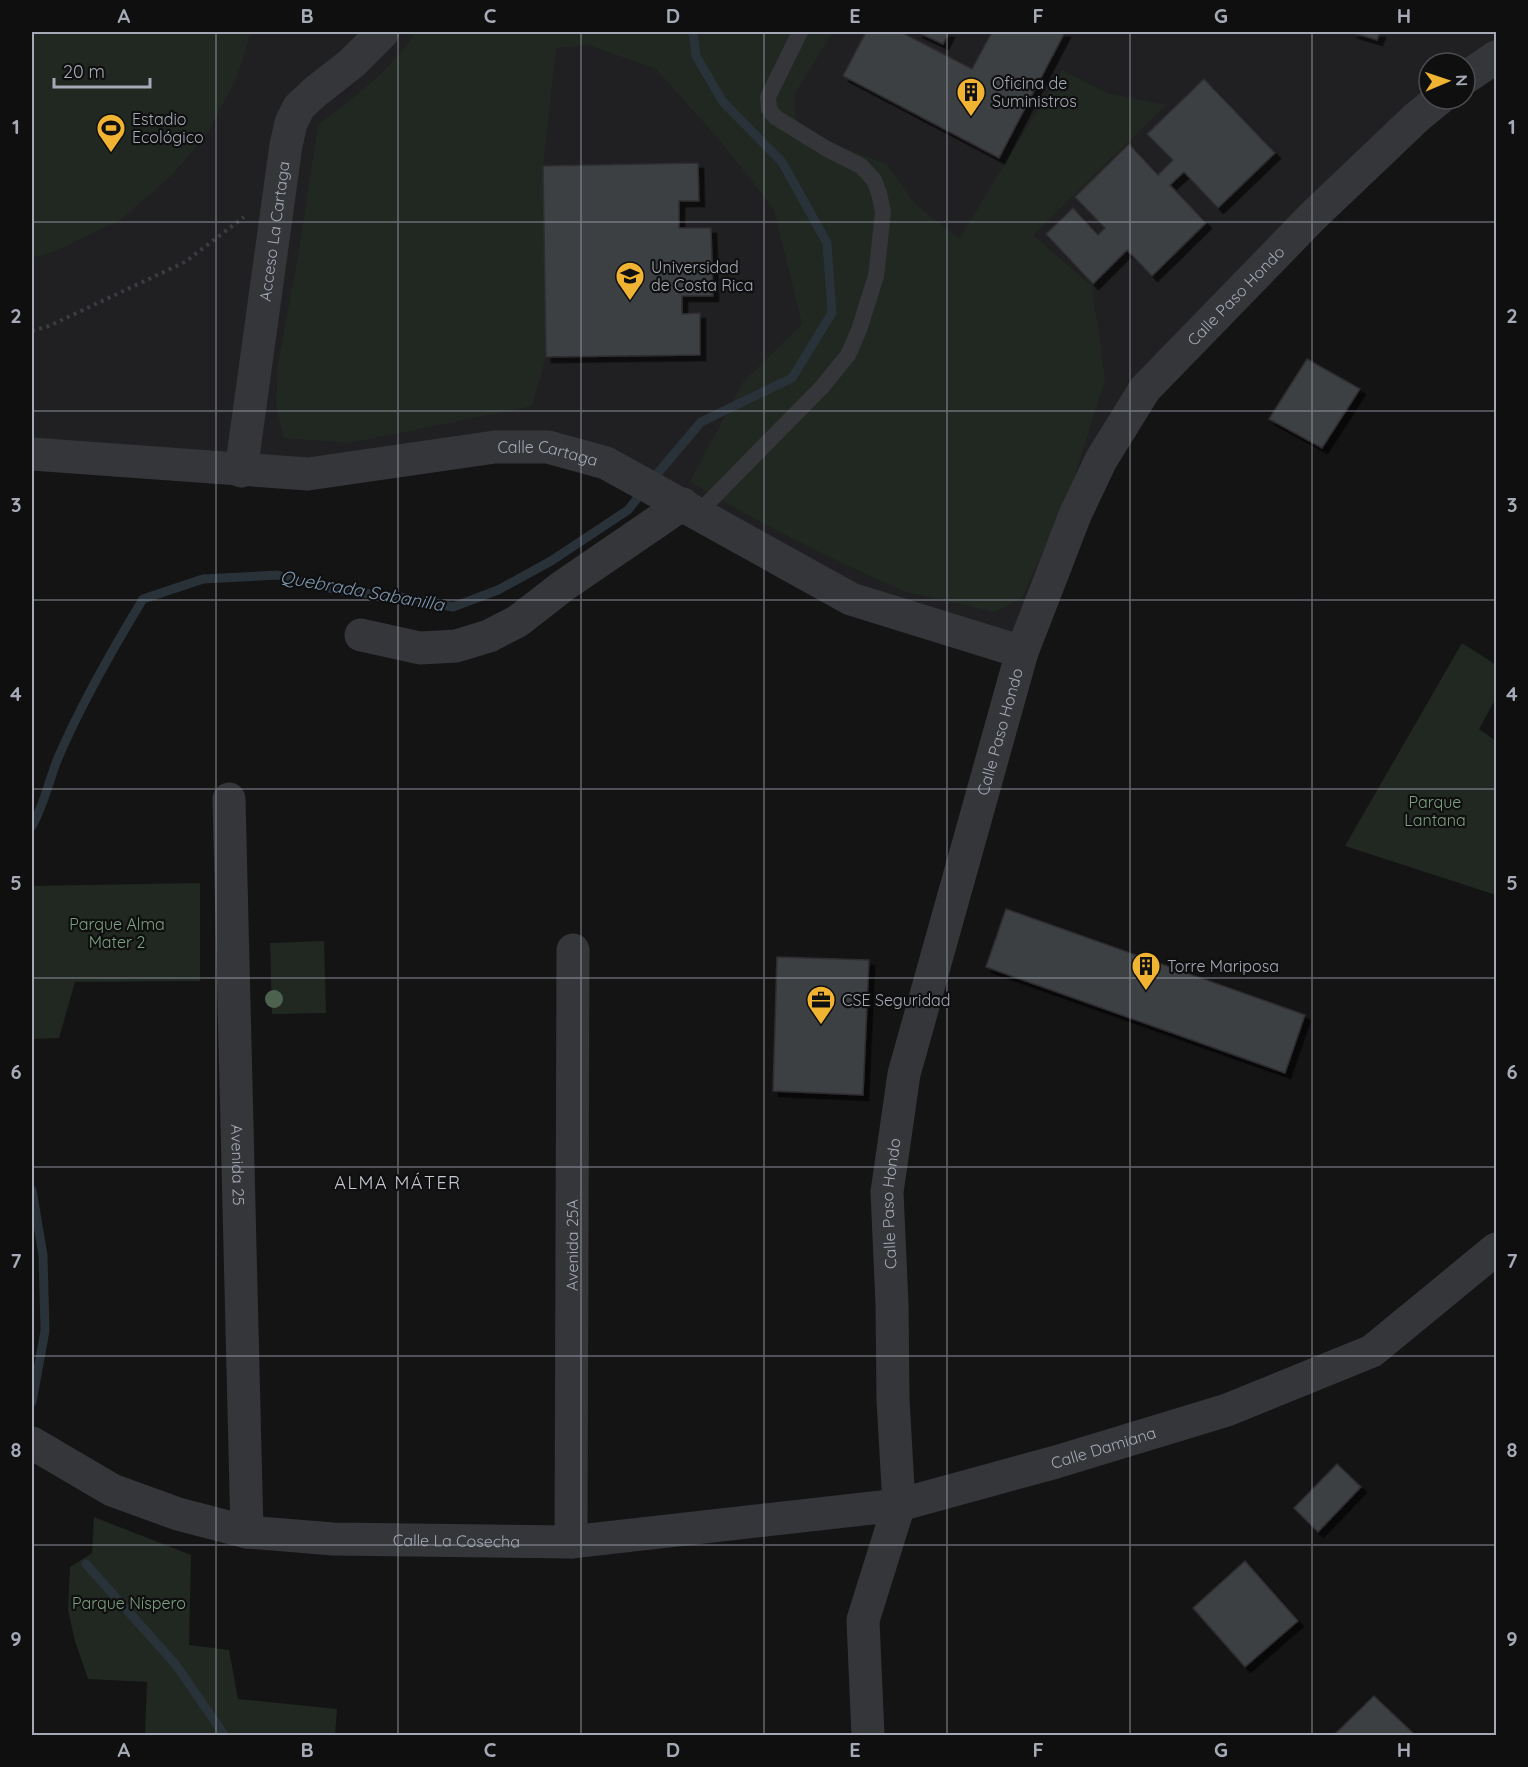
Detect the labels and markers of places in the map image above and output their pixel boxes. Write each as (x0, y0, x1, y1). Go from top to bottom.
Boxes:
place label: Oficina de Suministros (992, 73, 1077, 111)
building icon: Oficina de Suministros (955, 76, 987, 118)
place label: Estadio Ecológico (132, 109, 204, 147)
sports icon: Estadio Ecológico (95, 112, 127, 154)
place label: Universidad de Costa Rica (651, 257, 753, 295)
school or university icon: Universidad de Costa Rica (614, 260, 646, 302)
building icon: Torre Mariposa (1130, 950, 1162, 992)
place label: Torre Mariposa (1167, 956, 1279, 976)
office icon: CSE Seguridad (805, 984, 837, 1026)
place label: CSE Seguridad (842, 990, 950, 1010)

